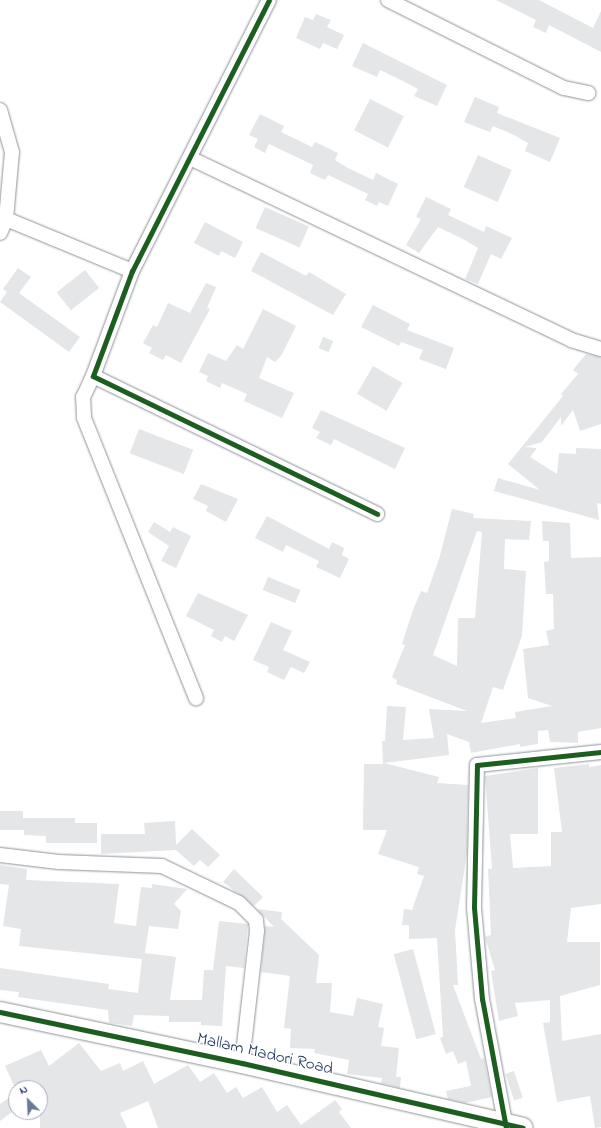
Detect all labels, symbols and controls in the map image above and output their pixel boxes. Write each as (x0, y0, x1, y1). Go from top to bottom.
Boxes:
street label: Mallam Madori Road (195, 1028, 335, 1080)
north arrow (8, 1080, 48, 1120)
text: N (17, 1081, 30, 1099)

